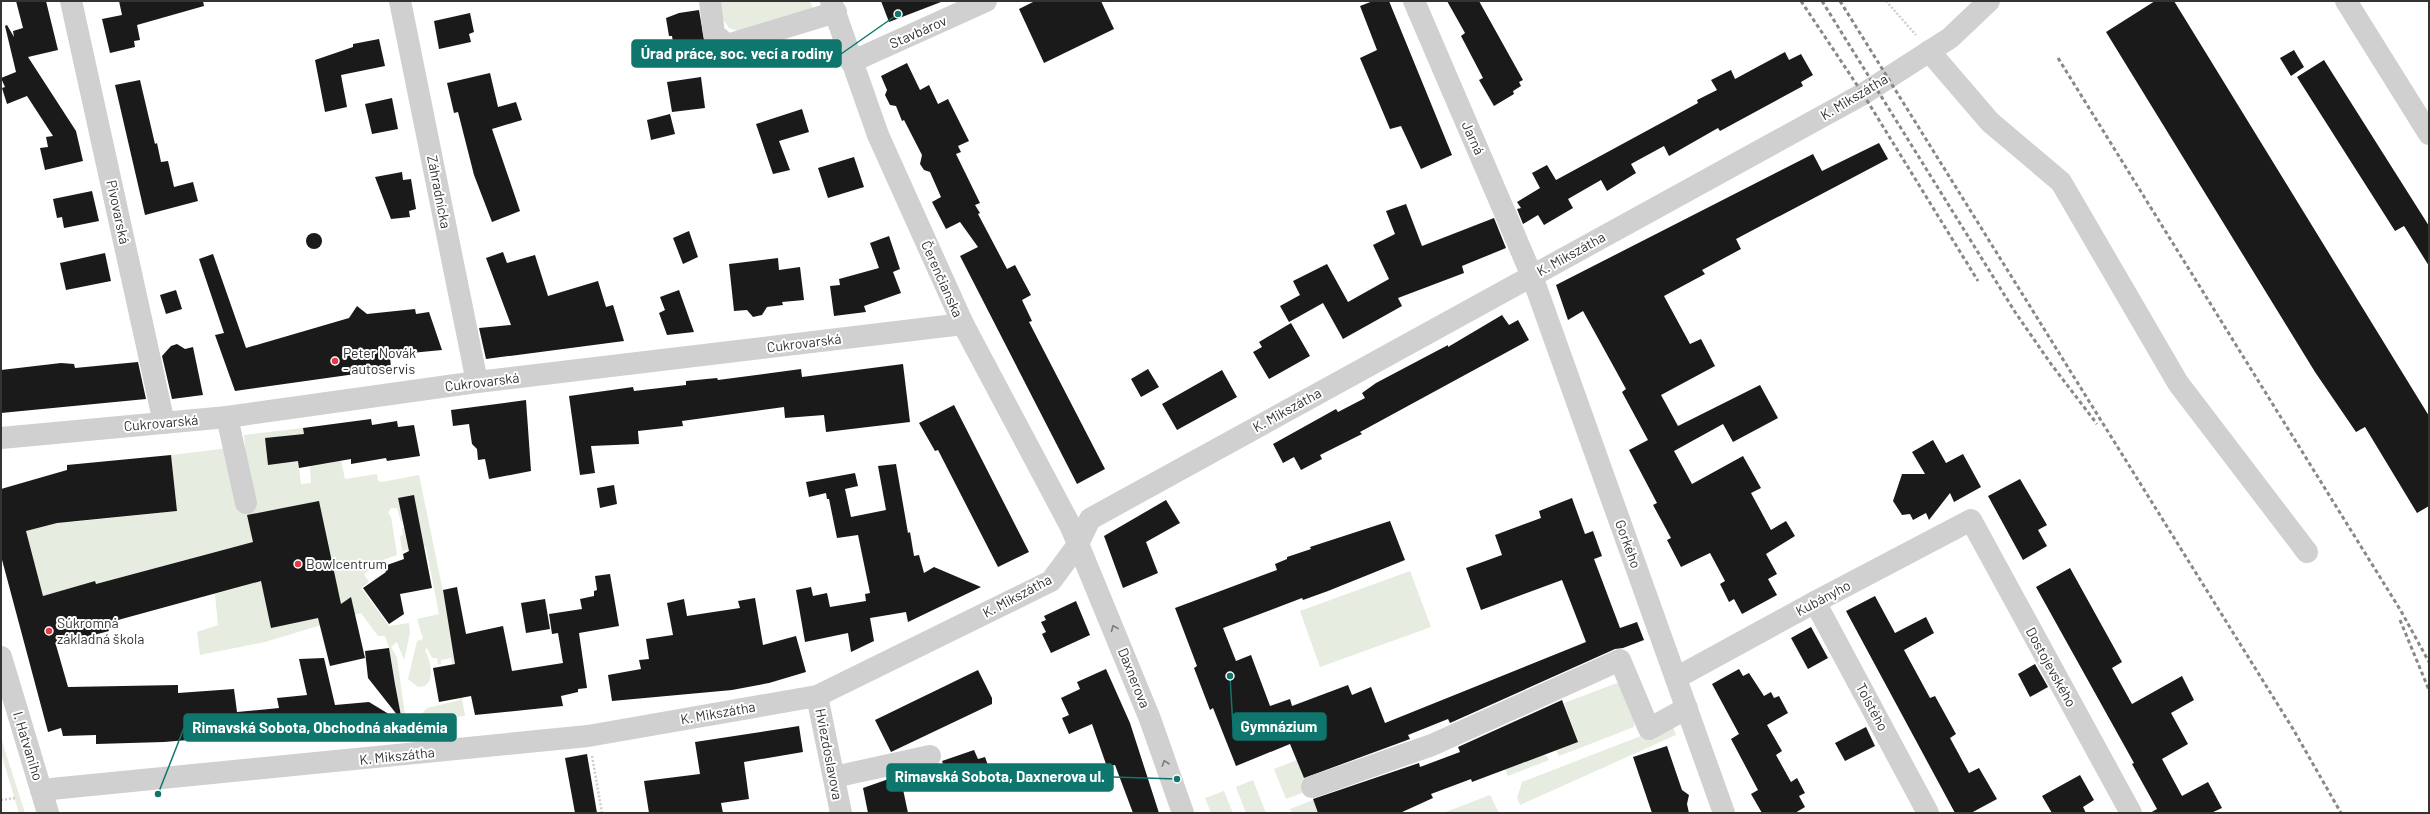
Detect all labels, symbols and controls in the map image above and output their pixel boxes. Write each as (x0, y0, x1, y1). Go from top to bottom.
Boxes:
street label: Stavbárov (887, 11, 949, 52)
callout: Úrad práce, soc. vecí a rodiny (632, 40, 841, 67)
text: Úrad práce, soc. vecí a rodiny (641, 44, 834, 62)
street label: K. Mikszátha (1817, 70, 1891, 123)
street label: Jarná (1459, 118, 1488, 157)
street label: Záhradnícka (424, 154, 455, 230)
street label: Pivovarská (103, 178, 134, 245)
street label: K. Mikszátha (1534, 228, 1608, 279)
street label: Čerenčianska (918, 238, 967, 320)
street label: Cukrovarská (766, 330, 842, 356)
place label: Peter Novák - autoservis (343, 344, 416, 377)
marker: Peter Novák - autoservis (330, 356, 340, 366)
street label: Cukrovarská (444, 369, 520, 395)
street label: K. Mikszátha (1250, 384, 1324, 435)
street label: Cukrovarská (123, 411, 199, 434)
street label: Gorkého (1612, 517, 1645, 571)
place label: Bowlcentrum (306, 555, 387, 572)
marker: Bowlcentrum (293, 559, 303, 569)
street label: K. Mikszátha (979, 570, 1054, 621)
street label: Kubányho (1792, 576, 1853, 619)
place label: Súkromná základná škola (57, 614, 144, 647)
street label: Dostojevského (2023, 624, 2080, 710)
one-way arrow (1111, 625, 1119, 633)
marker: Súkromná základná škola (44, 626, 54, 636)
street label: Daxnerova (1115, 645, 1154, 710)
street label: Tolstého (1853, 680, 1892, 734)
street label: K. Mikszátha (679, 698, 757, 727)
street label: Hviezdoslavova (812, 707, 847, 801)
street label: I. Hatvaniho (10, 709, 47, 783)
callout: Gymnázium (1233, 713, 1326, 740)
callout: Rimavská Sobota, Obchodná akadémia (184, 714, 456, 741)
text: Gymnázium (1241, 717, 1317, 735)
text: Rimavská Sobota, Obchodná akadémia (192, 718, 448, 736)
street label: K. Mikszátha (358, 743, 435, 768)
one-way arrow (1162, 760, 1170, 767)
callout: Rimavská Sobota, Daxnerova ul. (887, 764, 1113, 791)
text: Rimavská Sobota, Daxnerova ul. (895, 767, 1105, 785)

